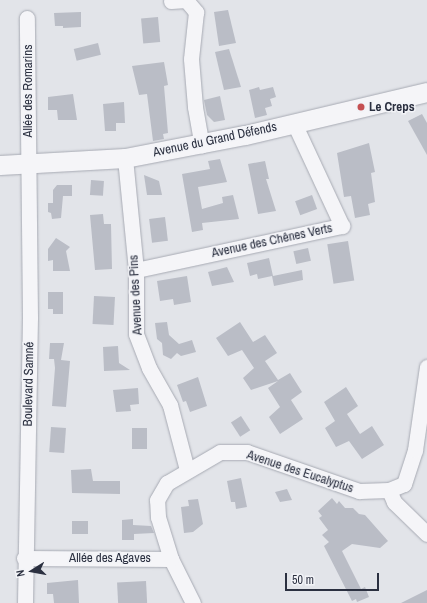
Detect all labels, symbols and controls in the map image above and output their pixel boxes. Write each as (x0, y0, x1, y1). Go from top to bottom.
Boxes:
street label: Allée des Romarins (20, 44, 36, 138)
place label: Le Creps (369, 99, 415, 115)
marker: Le Creps (356, 102, 366, 112)
street label: Avenue du Grand Défends (152, 119, 278, 161)
street label: Avenue des Chênes Verts (210, 221, 334, 261)
street label: Avenue des Pins (126, 254, 146, 336)
street label: Boulevard Samné (20, 342, 38, 426)
street label: Avenue des Eucalyptus (245, 447, 355, 497)
street label: Allée des Agaves (69, 550, 151, 566)
north arrow (12, 551, 52, 591)
scale bar (287, 565, 381, 591)
text: N (13, 569, 28, 578)
text: 50 m (292, 572, 314, 588)

